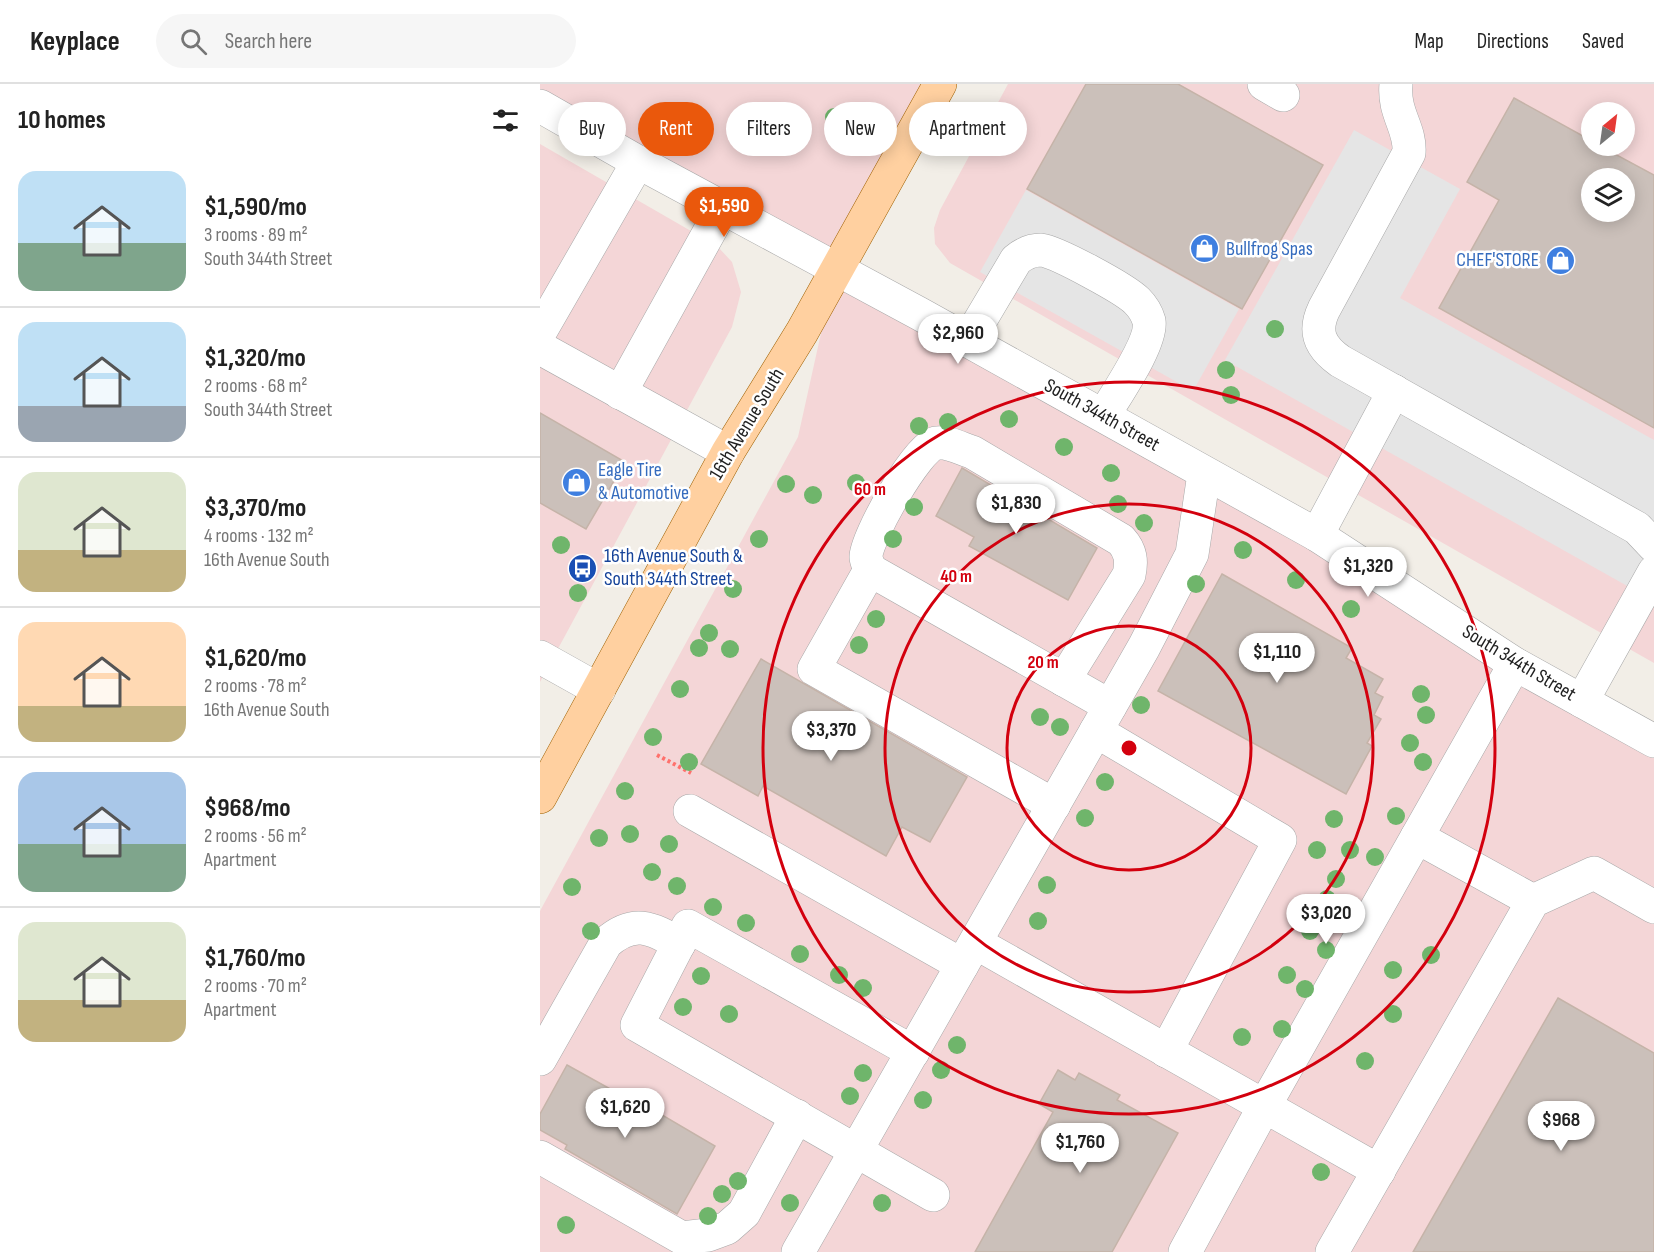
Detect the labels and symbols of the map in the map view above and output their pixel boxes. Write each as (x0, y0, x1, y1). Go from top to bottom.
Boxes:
north arrow (1581, 102, 1635, 156)
pin: $1,590 (675, 187, 773, 238)
shop icon: Bullfrog Spas (1189, 233, 1221, 265)
place label: Bullfrog Spas (1226, 237, 1313, 261)
shop icon: CHEF'STORE (1544, 244, 1576, 276)
place label: CHEF'STORE (1456, 248, 1539, 272)
pin: $2,960 (909, 314, 1007, 365)
street label: 16th Avenue South (704, 364, 790, 484)
street label: South 344th Street (1040, 373, 1164, 457)
place label: Eagle Tire & Automotive (598, 458, 689, 505)
shop icon: Eagle Tire & Automotive (561, 466, 593, 498)
text: 60 m (854, 479, 886, 500)
pin: $1,830 (967, 484, 1065, 535)
place label: 16th Avenue South & South 344th Street (604, 544, 743, 591)
pin: $1,320 (1319, 547, 1417, 598)
bus stop icon: 16th Avenue South & South 344th Street (567, 552, 599, 584)
text: 40 m (940, 566, 972, 587)
street label: South 344th Street (1458, 620, 1580, 706)
pin: $1,110 (1228, 633, 1326, 684)
text: 20 m (1027, 652, 1059, 673)
pin: $3,370 (782, 711, 880, 762)
centre of rings (1119, 738, 1139, 758)
pin: $3,020 (1277, 894, 1375, 945)
pin: $1,620 (576, 1088, 674, 1139)
pin: $968 (1525, 1101, 1597, 1152)
pin: $1,760 (1031, 1123, 1129, 1174)

